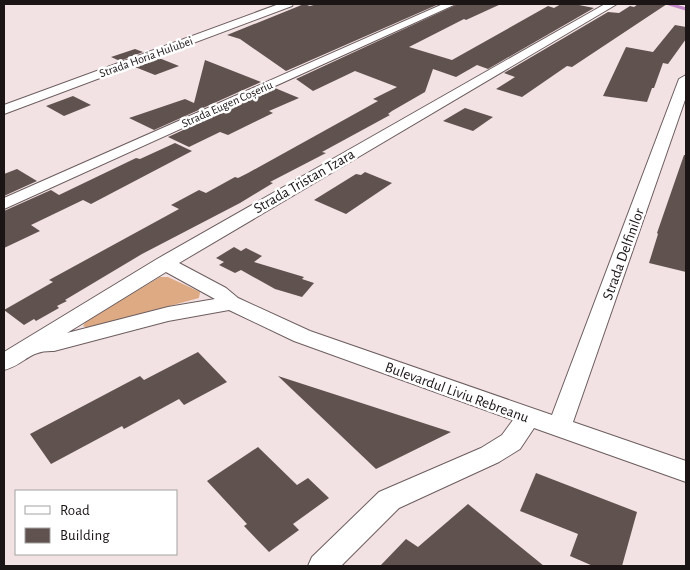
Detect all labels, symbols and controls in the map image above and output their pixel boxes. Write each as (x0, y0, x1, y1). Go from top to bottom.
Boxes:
street label: Strada Horia Hulubei (98, 35, 194, 79)
street label: Strada Eugen Coșeriu (180, 78, 275, 131)
street label: Strada Tristan Tzara (251, 146, 357, 216)
street label: Strada Delfinilor (600, 206, 647, 302)
street label: Bulevardul Liviu Rebreanu (383, 359, 531, 426)
legend (15, 490, 178, 555)
text: Road (60, 503, 90, 518)
text: Building (60, 528, 110, 543)

